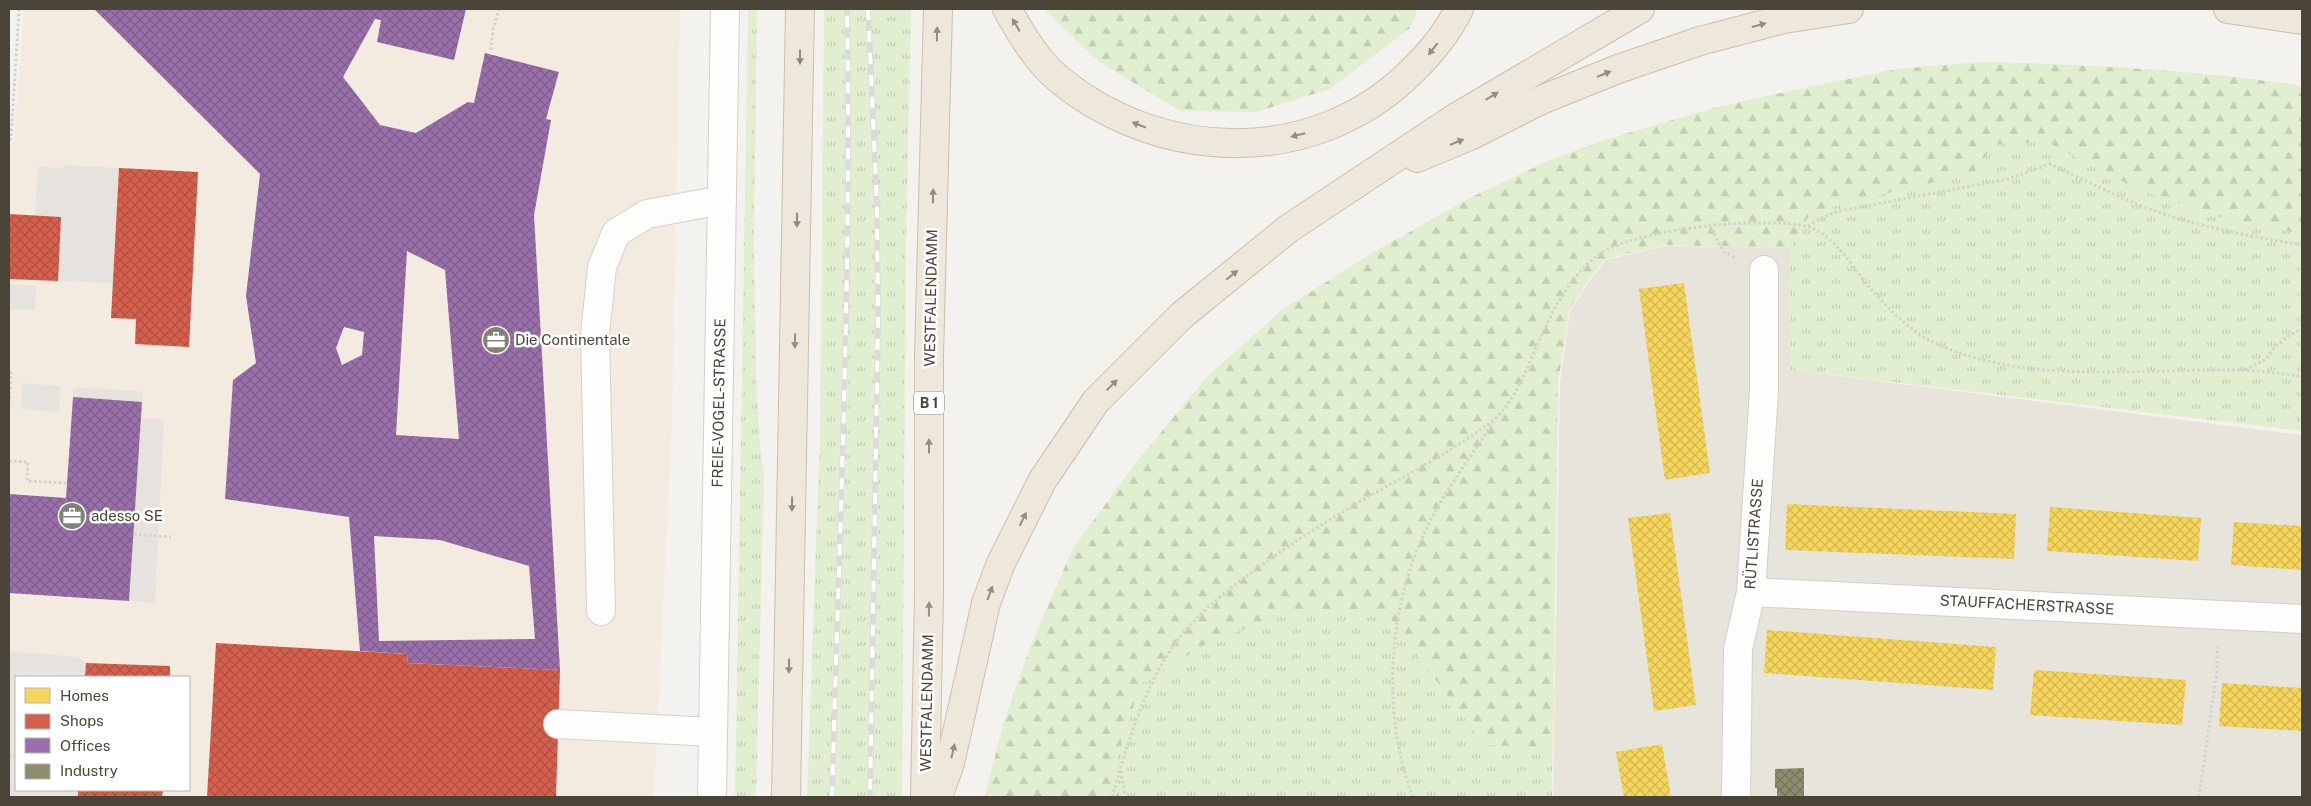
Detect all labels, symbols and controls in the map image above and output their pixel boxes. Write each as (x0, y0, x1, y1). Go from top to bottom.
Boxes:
one-way arrow (1012, 18, 1020, 33)
one-way arrow (1752, 21, 1767, 29)
one-way arrow (933, 25, 941, 41)
one-way arrow (1427, 42, 1438, 55)
one-way arrow (796, 50, 804, 66)
one-way arrow (1597, 70, 1611, 78)
one-way arrow (1485, 92, 1498, 101)
one-way arrow (1131, 121, 1146, 129)
one-way arrow (1291, 131, 1306, 139)
one-way arrow (1449, 138, 1464, 145)
one-way arrow (929, 188, 937, 204)
one-way arrow (793, 212, 801, 228)
street label: WESTFALENDAMM (921, 229, 940, 367)
one-way arrow (1225, 269, 1238, 280)
street label: FREIE-VOGEL-STRASSE (709, 318, 728, 488)
office icon: Die Continentale (481, 325, 511, 355)
place label: Die Continentale (515, 331, 630, 348)
one-way arrow (791, 333, 799, 349)
one-way arrow (1106, 379, 1118, 391)
road number: B 1 (914, 392, 944, 414)
one-way arrow (925, 438, 933, 454)
street label: RÜTLISTRASSE (1740, 478, 1766, 590)
one-way arrow (788, 496, 796, 512)
office icon: adesso SE (57, 501, 87, 531)
place label: adesso SE (91, 507, 163, 524)
one-way arrow (1019, 512, 1027, 527)
one-way arrow (987, 585, 994, 600)
street label: STAUFFACHERSTRASSE (1939, 591, 2115, 618)
one-way arrow (925, 600, 933, 616)
street label: WESTFALENDAMM (917, 634, 936, 772)
one-way arrow (785, 658, 793, 674)
legend (15, 676, 190, 791)
text: Homes (60, 687, 109, 704)
text: Shops (60, 712, 104, 729)
text: Offices (60, 737, 110, 754)
one-way arrow (949, 743, 957, 758)
text: Industry (60, 762, 118, 779)

